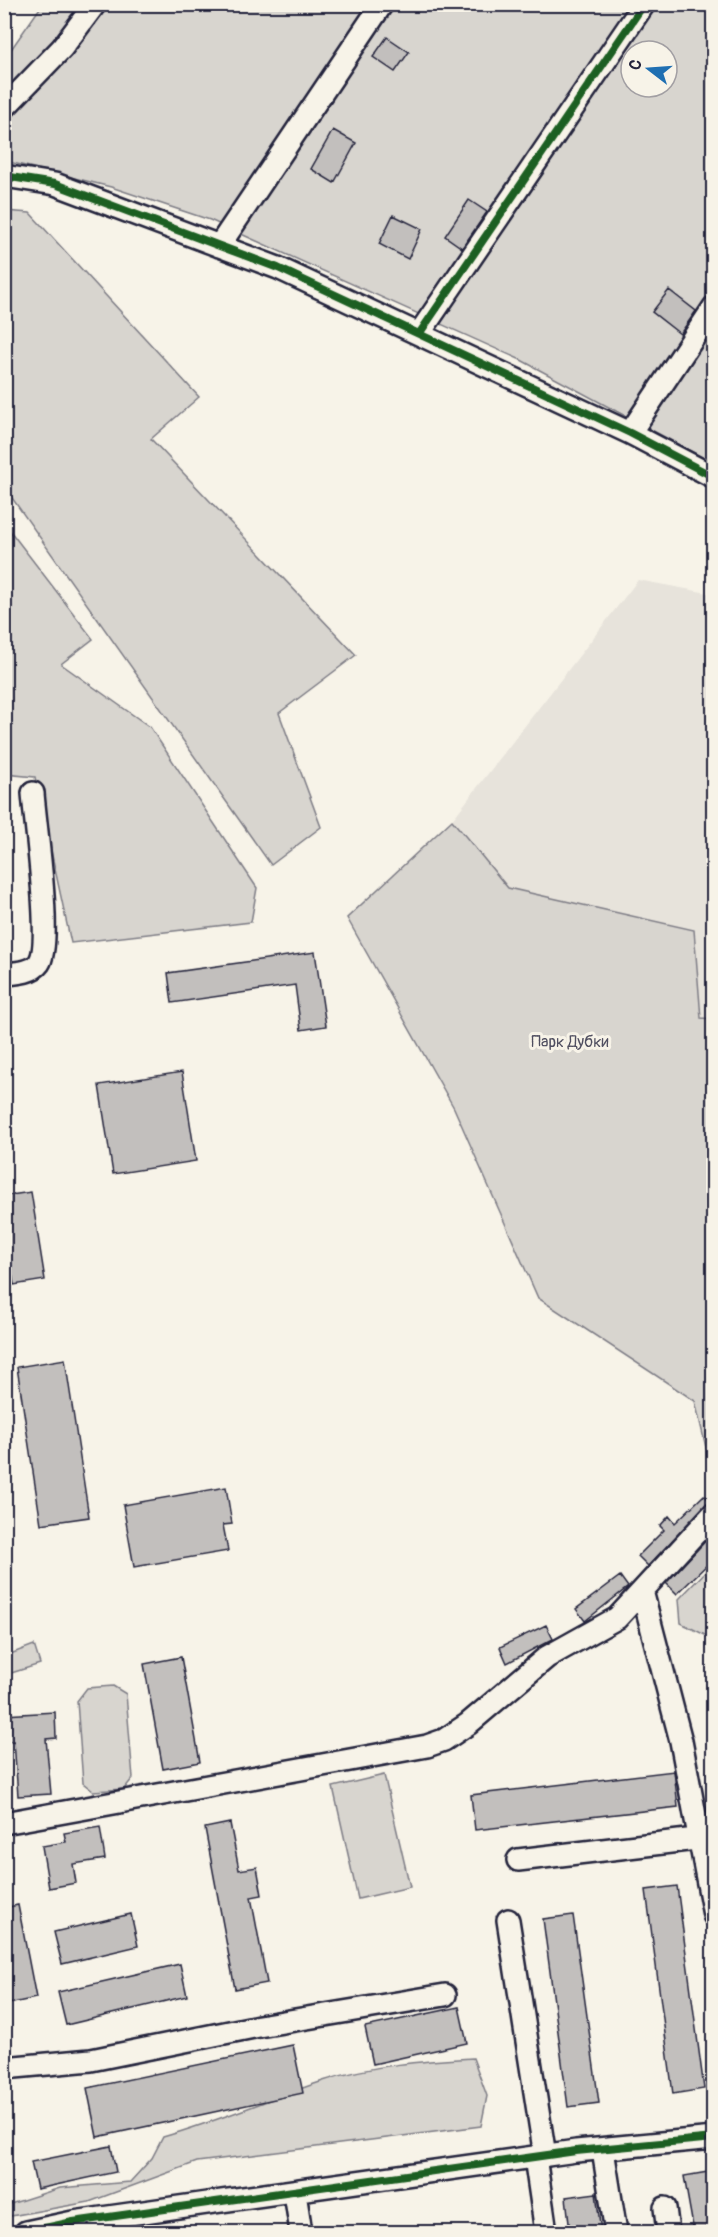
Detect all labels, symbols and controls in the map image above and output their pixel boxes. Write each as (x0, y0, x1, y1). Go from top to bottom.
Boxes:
north arrow (619, 39, 679, 99)
text: С (625, 57, 647, 73)
park label: Парк Дубки (531, 1032, 609, 1052)

